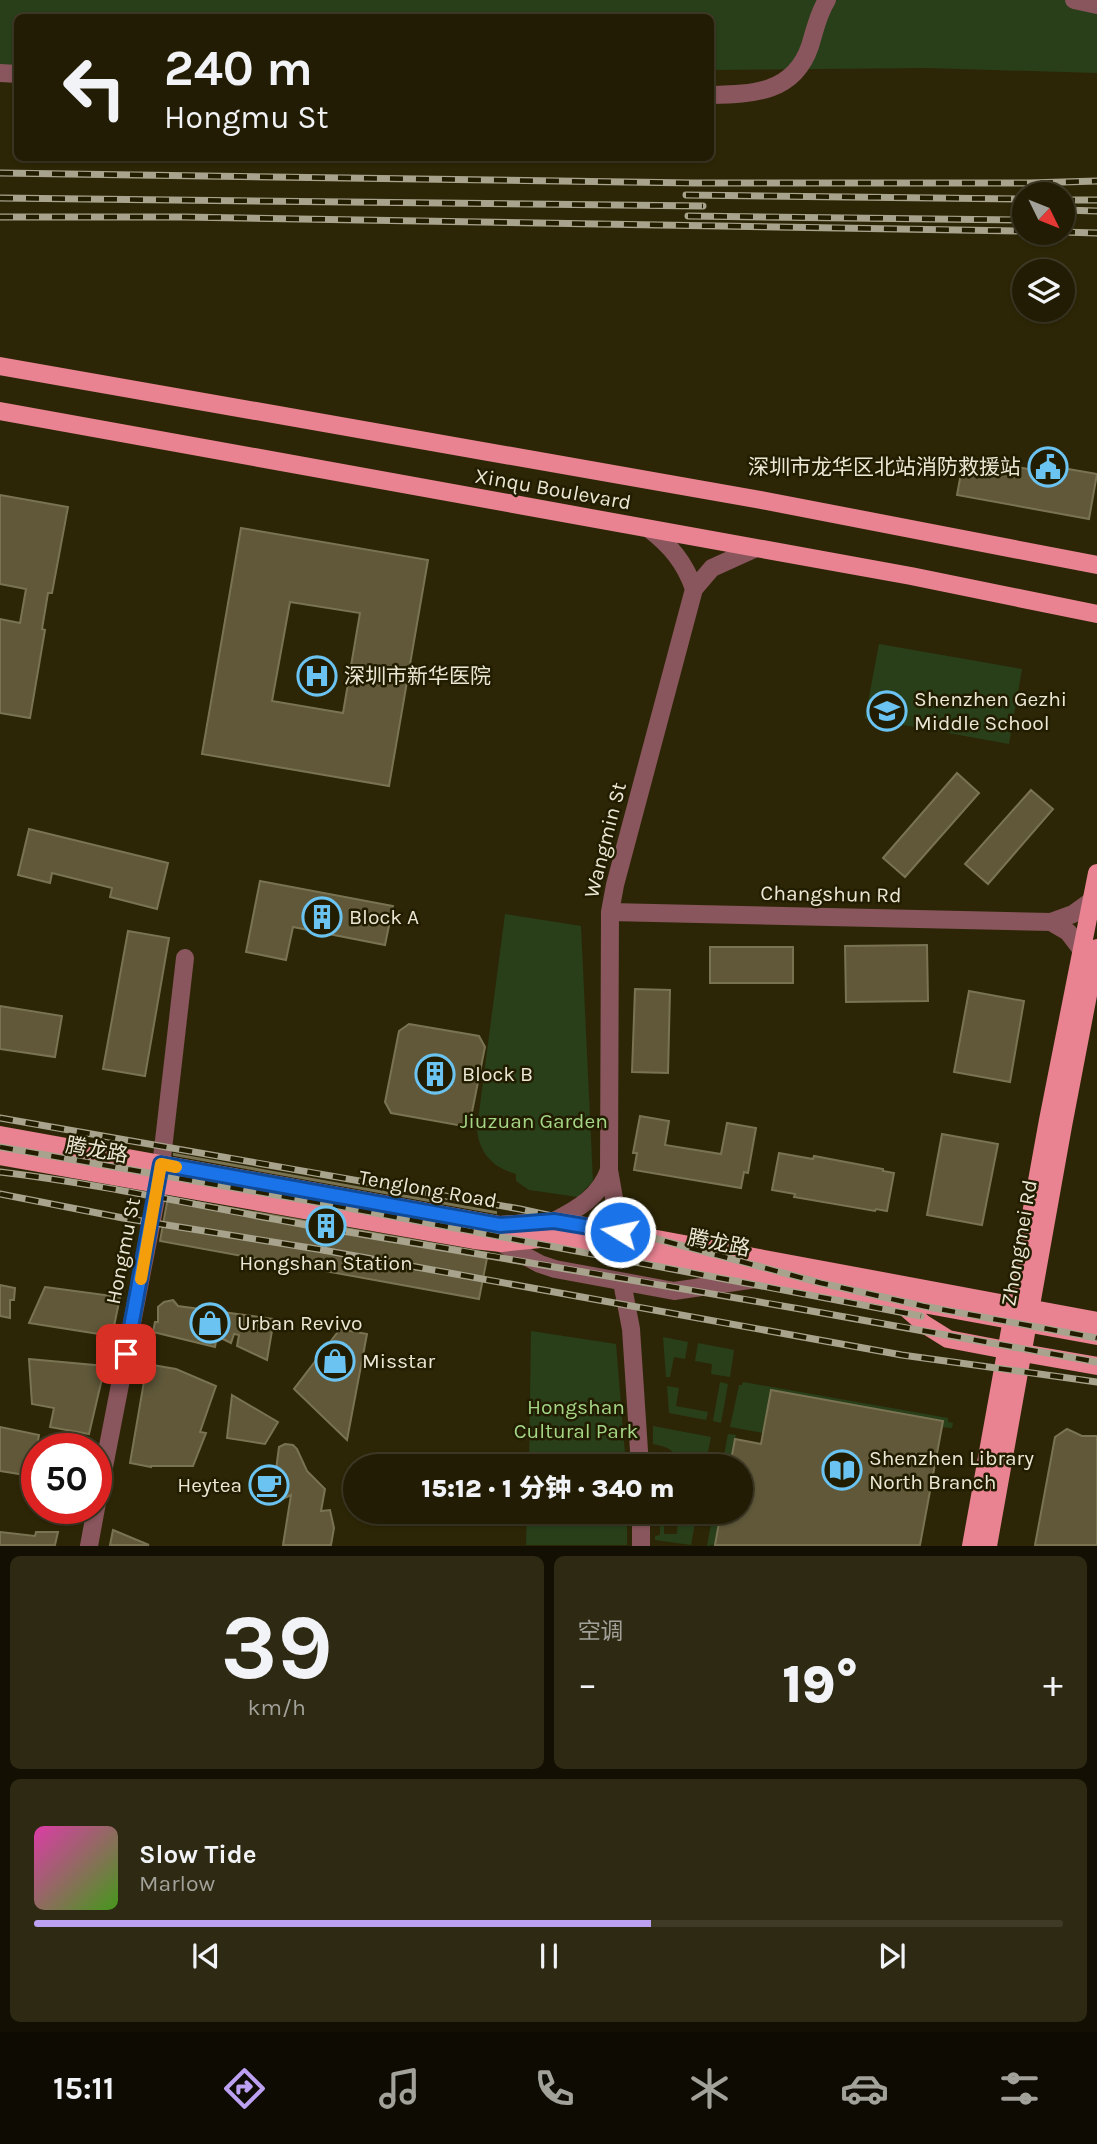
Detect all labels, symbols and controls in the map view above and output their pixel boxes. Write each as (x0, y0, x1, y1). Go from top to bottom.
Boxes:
text: 240 m (164, 40, 313, 97)
icon: left (49, 42, 140, 133)
text: Hongmu St (164, 99, 329, 136)
north arrow (1012, 182, 1074, 245)
map controls (1012, 182, 1075, 322)
button: layers (1012, 259, 1075, 322)
public building icon: 深圳市龙华区北站消防救援站 (1027, 446, 1069, 488)
place label: 深圳市龙华区北站消防救援站 (748, 455, 1021, 479)
street label: Xinqu Boulevard (473, 463, 633, 515)
hospital icon: 深圳市新华医院 (296, 655, 338, 697)
place label: 深圳市新华医院 (344, 664, 491, 688)
place label: Shenzhen Gezhi Middle School (914, 687, 1067, 735)
school or university icon: Shenzhen Gezhi Middle School (866, 690, 908, 732)
street label: Wangmin St (579, 780, 631, 900)
street label: Changshun Rd (760, 881, 902, 907)
building icon: Block A (301, 896, 343, 938)
place label: Block A (349, 905, 419, 929)
building icon: Block B (414, 1053, 456, 1095)
place label: Block B (462, 1062, 533, 1086)
park label: Jiuzuan Garden (460, 1109, 608, 1133)
street label: 腾龙路 (64, 1133, 130, 1167)
street label: Tenglong Road (357, 1165, 499, 1213)
street label: Zhongmei Rd (996, 1178, 1042, 1308)
position arrow (583, 1195, 657, 1269)
street label: Hongmu St (101, 1196, 145, 1306)
building icon: Hongshan Station (305, 1205, 347, 1247)
street label: 腾龙路 (686, 1225, 752, 1261)
place label: Hongshan Station (239, 1251, 413, 1275)
shop icon: Urban Revivo (189, 1302, 231, 1344)
place label: Urban Revivo (237, 1311, 362, 1335)
pin (96, 1324, 156, 1384)
icon: arrive (107, 1335, 145, 1373)
shop icon: Misstar (314, 1340, 356, 1382)
place label: Misstar (362, 1349, 436, 1373)
park label: Hongshan Cultural Park (514, 1395, 639, 1443)
speed limit sign: 50 (21, 1433, 112, 1524)
place label: Shenzhen Library North Branch (869, 1446, 1034, 1494)
library icon: Shenzhen Library North Branch (821, 1449, 863, 1491)
cafe icon: Heytea (248, 1464, 290, 1506)
place label: Heytea (177, 1473, 242, 1497)
text: 15:12 · 1 分钟 · 340 m (421, 1473, 675, 1504)
text: 39 (221, 1595, 333, 1701)
text: 空调 (578, 1618, 624, 1645)
text: 19° (782, 1654, 858, 1715)
text: − (578, 1662, 597, 1707)
text: + (1043, 1662, 1063, 1707)
text: km/h (248, 1694, 306, 1721)
text: Slow Tide (139, 1839, 257, 1870)
text: Marlow (139, 1870, 215, 1897)
icon: previous (187, 1937, 225, 1975)
icon: pause (530, 1937, 568, 1975)
icon: next (873, 1937, 911, 1975)
icon: directions (220, 2064, 269, 2113)
icon: music (375, 2064, 424, 2113)
icon: phone (530, 2064, 579, 2113)
icon: climate (685, 2064, 734, 2113)
icon: car (840, 2064, 889, 2113)
icon: filters (995, 2064, 1044, 2113)
text: 15:11 (53, 2070, 114, 2107)

